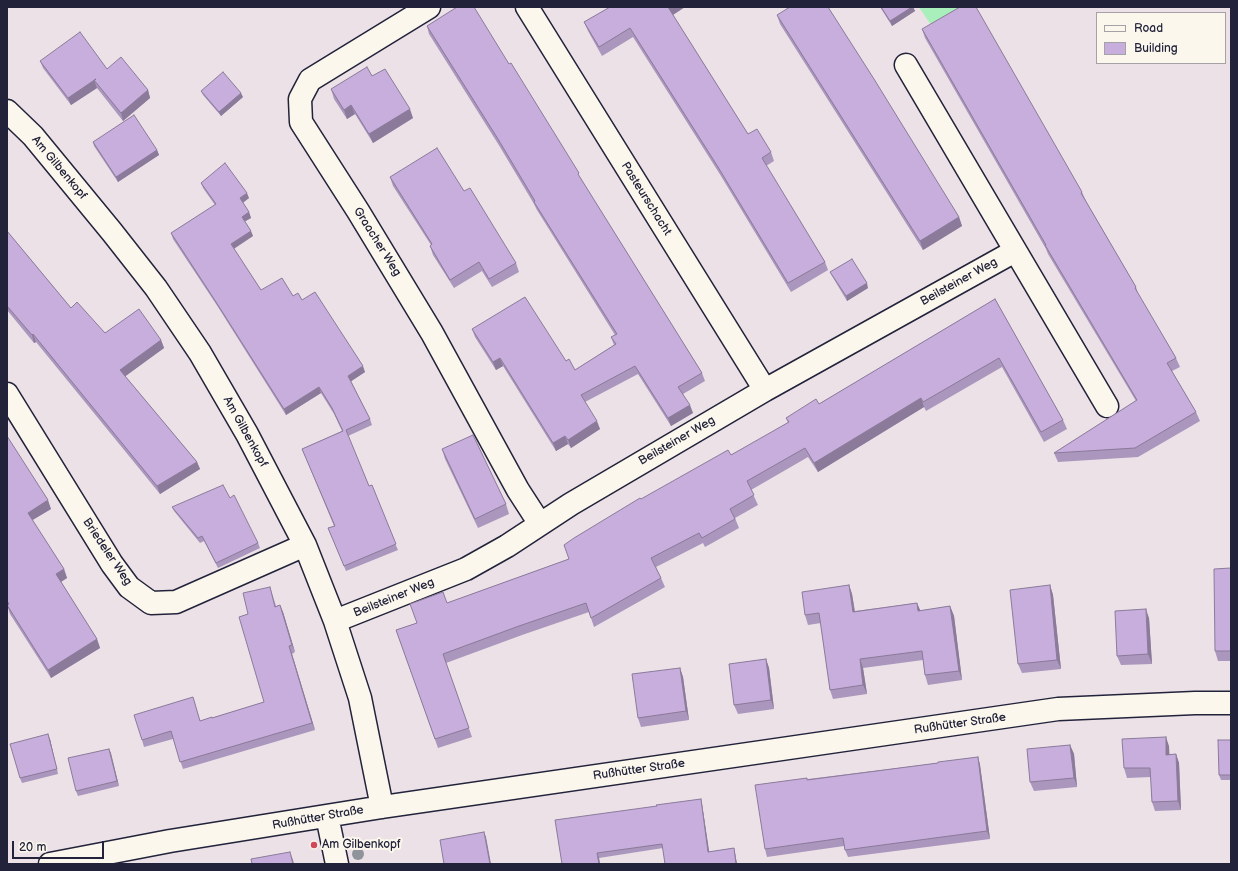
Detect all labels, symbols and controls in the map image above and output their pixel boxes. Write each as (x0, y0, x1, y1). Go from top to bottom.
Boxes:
legend (1096, 12, 1226, 64)
text: Road (1134, 21, 1163, 36)
text: Building (1134, 41, 1178, 56)
street label: Am Gilbenkopf (28, 133, 90, 203)
street label: Pasteurschacht (618, 160, 674, 238)
street label: Graacher Weg (350, 205, 404, 279)
street label: Beilsteiner Weg (918, 255, 1000, 309)
street label: Am Gilbenkopf (220, 394, 270, 470)
street label: Beilsteiner Weg (636, 413, 718, 469)
street label: Briedeler Weg (79, 516, 135, 588)
street label: Beilsteiner Weg (352, 575, 436, 621)
street label: Rußhütter Straße (913, 710, 1007, 738)
street label: Rußhütter Straße (592, 756, 686, 784)
street label: Rußhütter Straße (271, 803, 365, 833)
scale bar (14, 833, 106, 859)
place label: Am Gilbenkopf (322, 838, 401, 852)
text: 20 m (19, 840, 46, 855)
marker: Am Gilbenkopf (309, 840, 319, 850)

